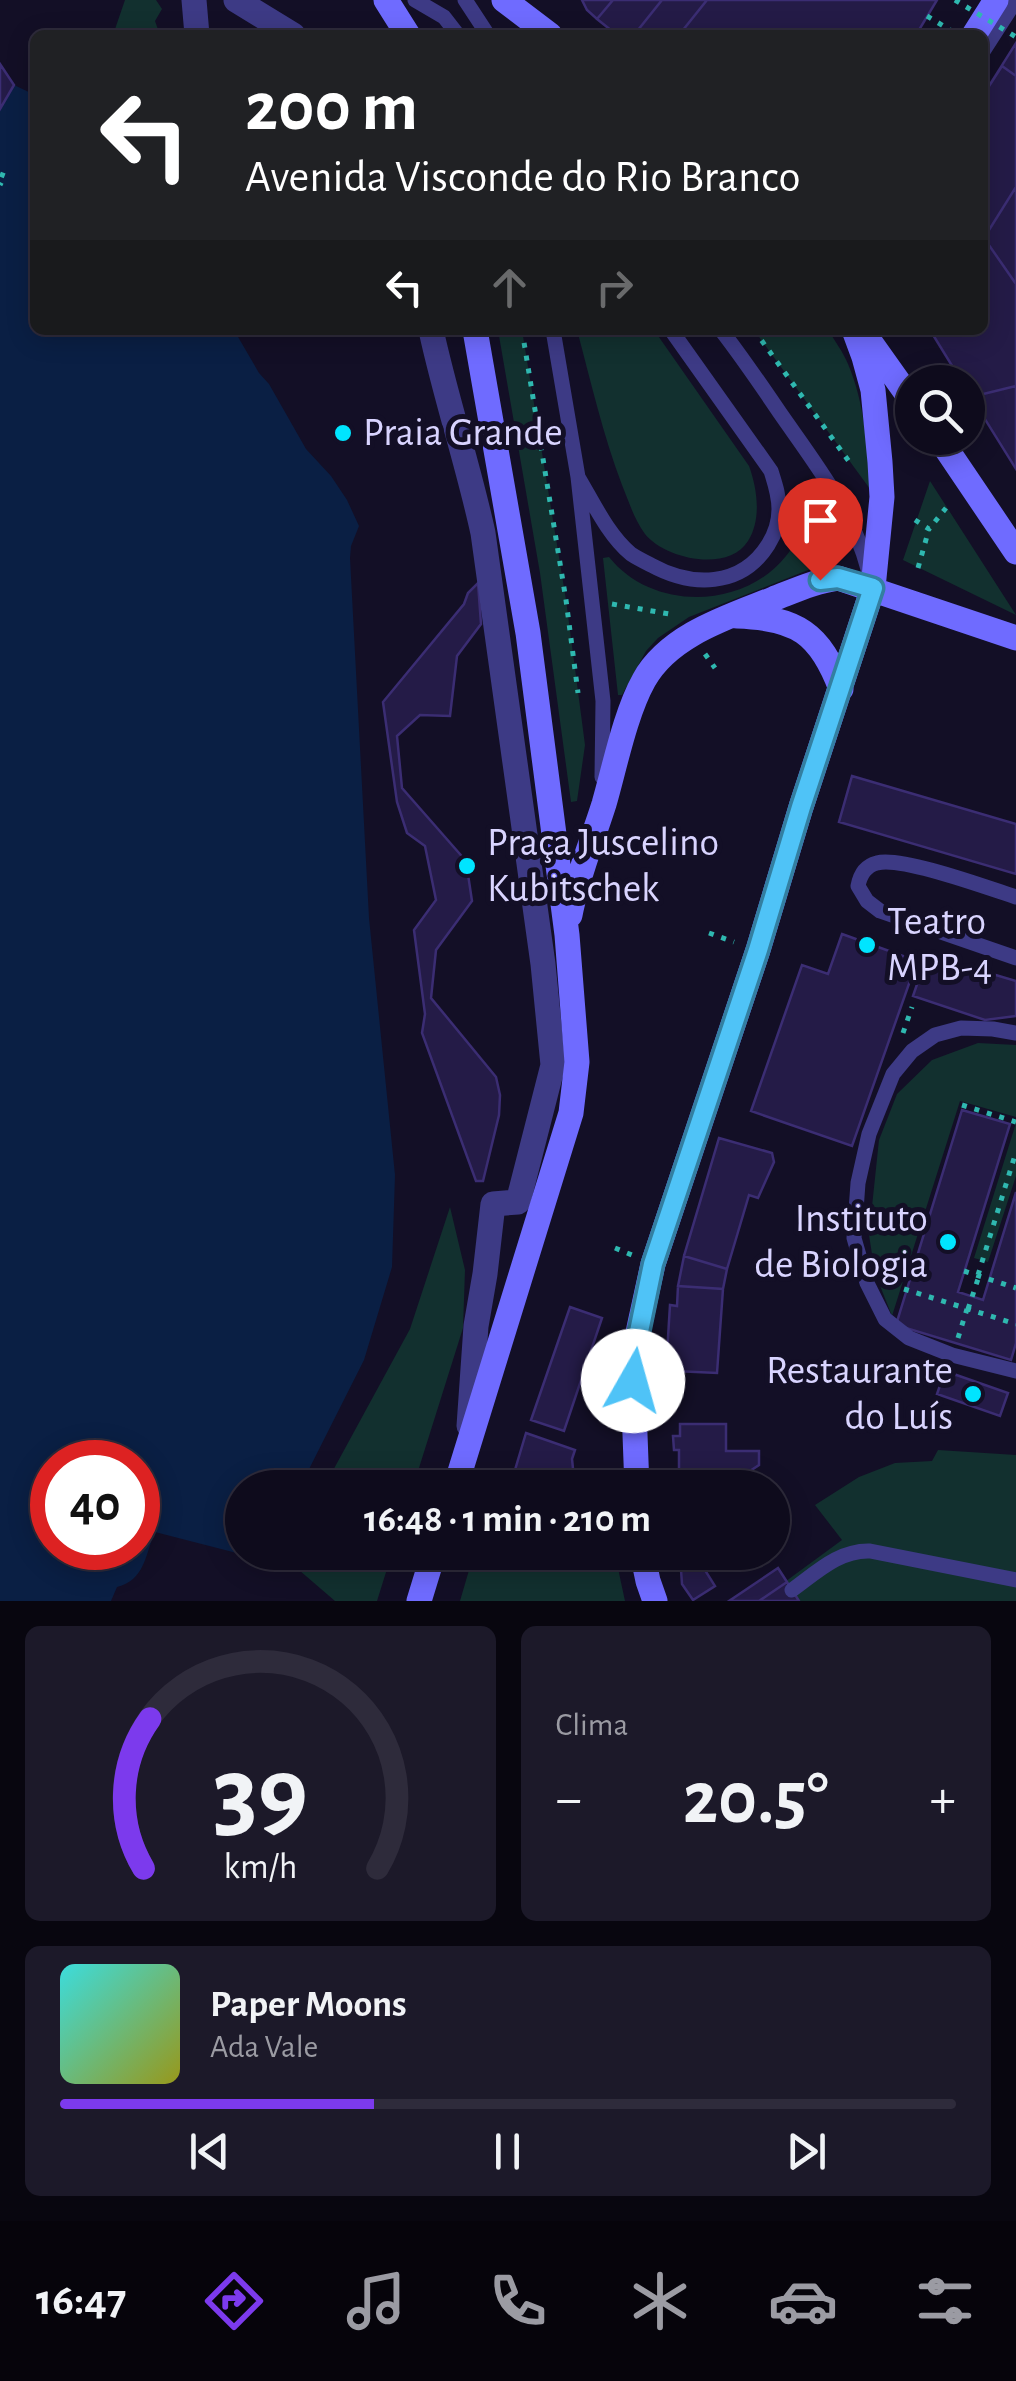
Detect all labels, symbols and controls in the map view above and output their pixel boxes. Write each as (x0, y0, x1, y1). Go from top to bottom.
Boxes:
icon: left (80, 70, 210, 200)
text: 200 m (245, 73, 418, 143)
text: Avenida Visconde do Rio Branco (245, 155, 801, 200)
icon: left (377, 260, 432, 315)
icon: ahead (482, 260, 537, 315)
icon: right (587, 260, 642, 315)
map controls (895, 365, 985, 455)
button: search (895, 365, 985, 455)
place label: Praia Grande (363, 413, 563, 453)
marker: Praia Grande (332, 422, 354, 444)
pin (778, 478, 863, 581)
icon: arrive (793, 493, 848, 548)
place label: Praça Juscelino Kubitschek (487, 823, 719, 909)
marker: Praça Juscelino Kubitschek (456, 855, 478, 877)
place label: Teatro MPB-4 (887, 902, 992, 988)
marker: Teatro MPB-4 (856, 934, 878, 956)
place label: Instituto de Biologia (754, 1199, 928, 1285)
marker: Instituto de Biologia (937, 1231, 959, 1253)
position arrow (581, 1329, 685, 1433)
place label: Restaurante do Luís (766, 1351, 953, 1437)
marker: Restaurante do Luís (962, 1383, 984, 1405)
speed limit sign: 40 (30, 1440, 160, 1570)
text: 16:48 · 1 min · 210 m (364, 1501, 651, 1539)
text: Clima (556, 1709, 628, 1741)
text: 39 (213, 1743, 308, 1847)
text: 20.5° (683, 1762, 829, 1837)
text: − (556, 1772, 582, 1827)
text: + (930, 1772, 956, 1827)
text: km/h (223, 1849, 297, 1885)
text: Paper Moons (210, 1986, 407, 2024)
text: Ada Vale (210, 2031, 318, 2063)
icon: previous (182, 2124, 237, 2179)
icon: pause (480, 2124, 535, 2179)
icon: next (779, 2124, 834, 2179)
icon: directions (199, 2266, 269, 2336)
icon: music (341, 2266, 411, 2336)
icon: phone (483, 2266, 553, 2336)
icon: climate (625, 2266, 695, 2336)
icon: car (768, 2266, 838, 2336)
icon: filters (910, 2266, 980, 2336)
text: 16:47 (36, 2278, 126, 2323)

